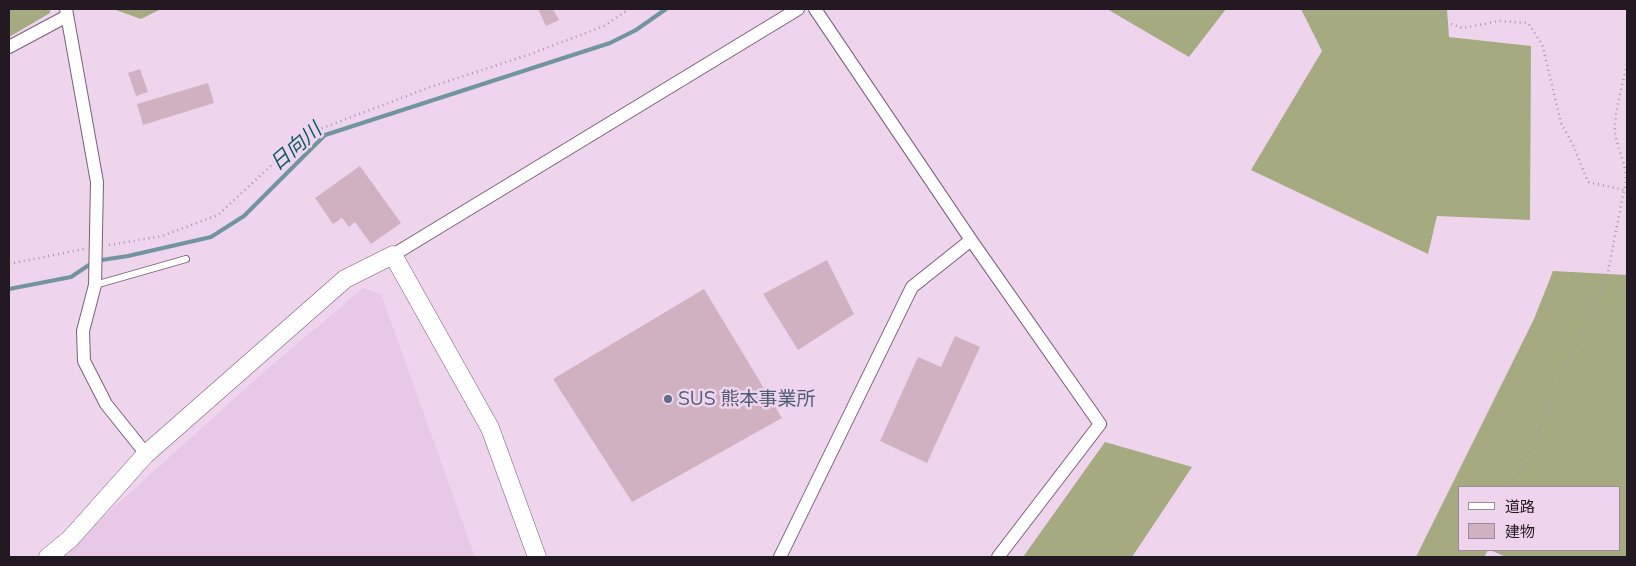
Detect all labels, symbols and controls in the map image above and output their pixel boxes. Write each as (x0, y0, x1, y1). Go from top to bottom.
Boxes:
water label: 日向川 (265, 118, 327, 176)
place label: SUS 熊本事業所 (678, 388, 816, 410)
marker: SUS 熊本事業所 (662, 393, 674, 405)
legend (1458, 486, 1621, 551)
text: 道路 (1505, 497, 1535, 516)
text: 建物 (1505, 522, 1535, 541)

